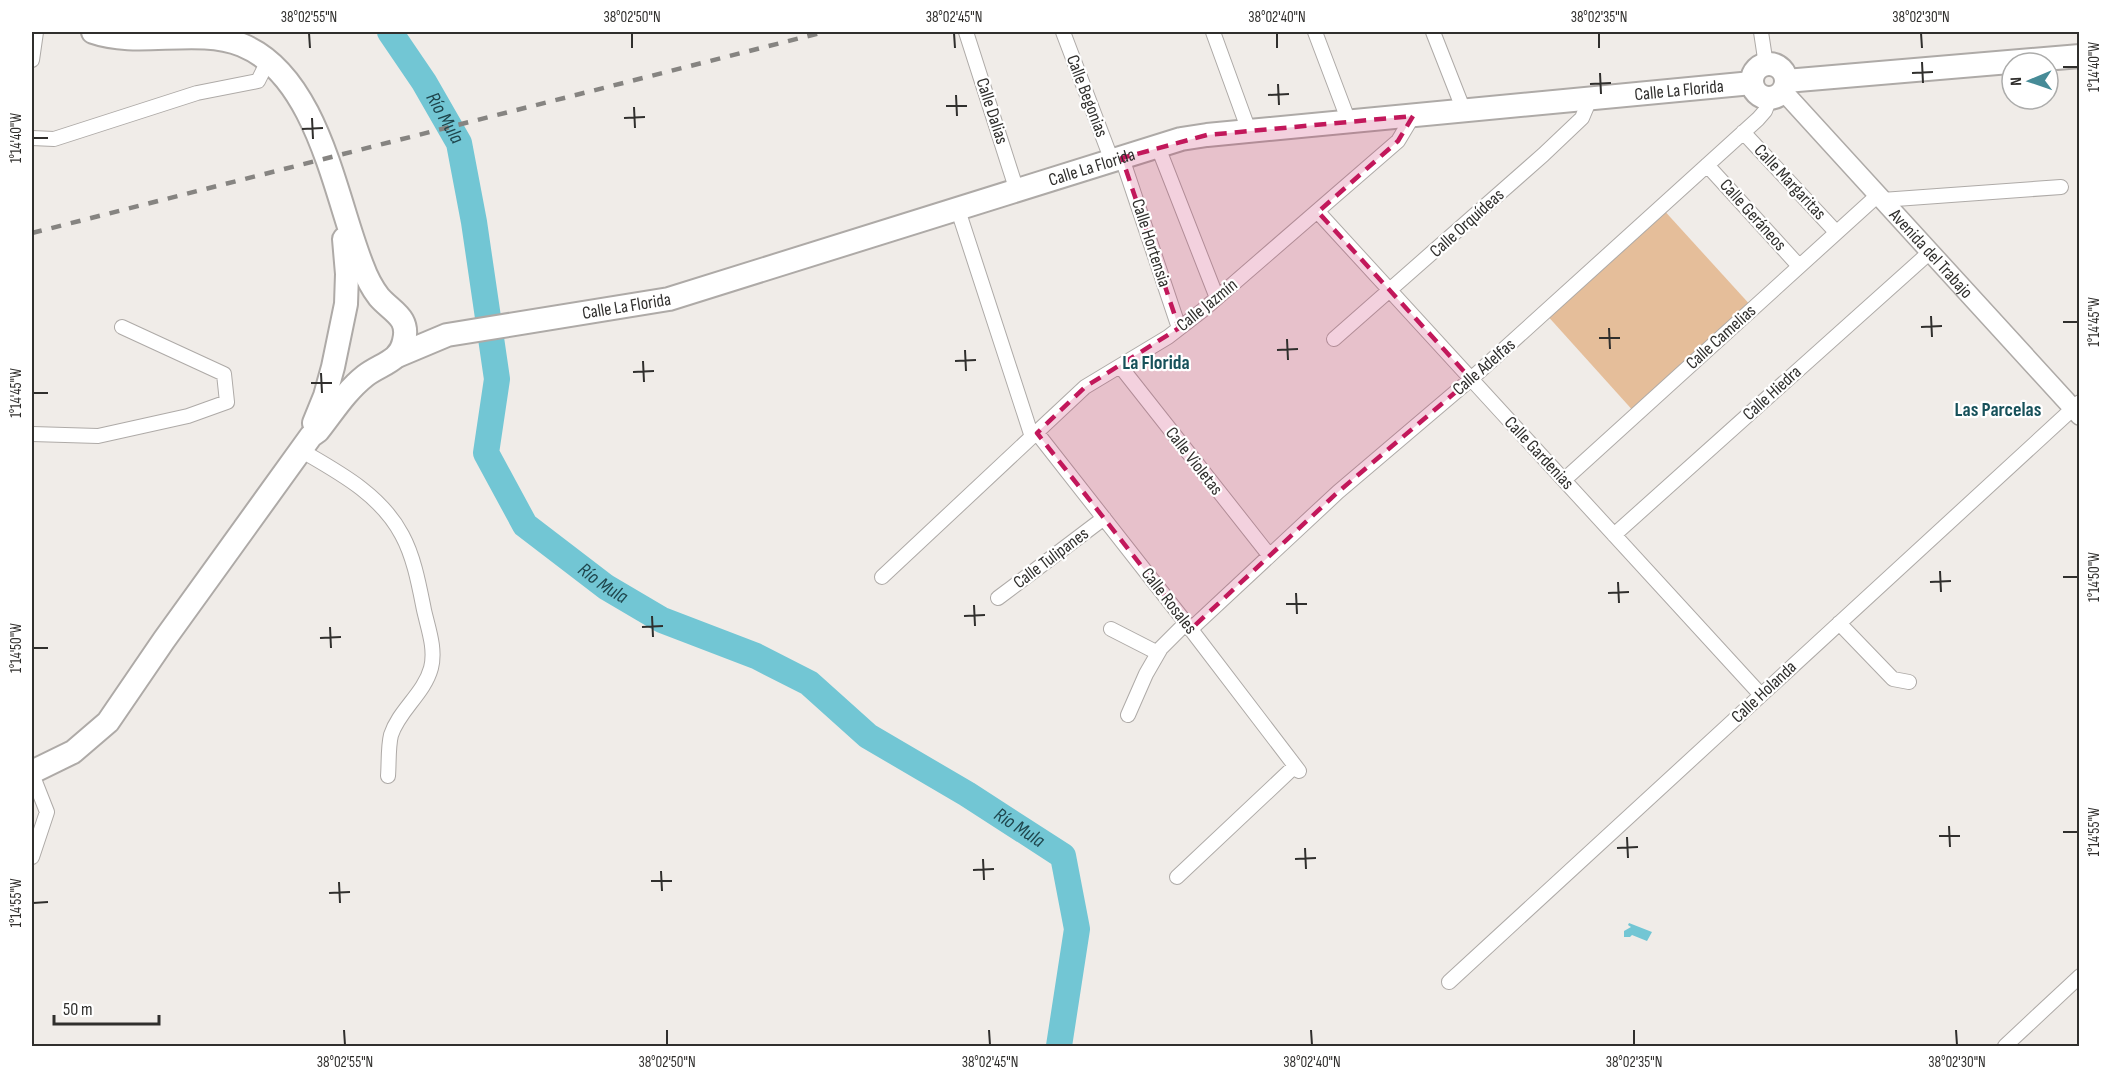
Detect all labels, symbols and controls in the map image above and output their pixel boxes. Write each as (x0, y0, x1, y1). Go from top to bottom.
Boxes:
text: 38°02'55"N (281, 8, 337, 27)
text: 38°02'50"N (603, 8, 661, 27)
text: 38°02'45"N (926, 8, 982, 27)
text: 38°02'40"N (1248, 8, 1306, 27)
text: 38°02'35"N (1571, 8, 1627, 27)
text: 38°02'30"N (1892, 8, 1950, 27)
text: 1°14'40"W (2085, 42, 2104, 92)
north arrow (2000, 51, 2060, 111)
street label: Calle Begonias (1062, 52, 1112, 140)
street label: Calle Dalias (971, 75, 1013, 147)
street label: Calle La Florida (1634, 75, 1725, 105)
text: N (2007, 77, 2026, 86)
water label: Río Mula (420, 88, 469, 148)
text: 1°14'40"W (7, 113, 26, 163)
street label: Calle Margaritas (1750, 140, 1830, 224)
street label: Calle La Florida (1046, 144, 1138, 190)
street label: Calle Geráneos (1715, 175, 1791, 255)
street label: Calle Orquídeas (1426, 184, 1508, 262)
street label: Calle Hortensia (1127, 196, 1175, 290)
street label: Avenida del Trabajo (1885, 204, 1978, 303)
street label: Calle Jazmín (1172, 274, 1242, 336)
street label: Calle La Florida (581, 288, 672, 323)
text: 1°14'45"W (2085, 297, 2104, 347)
street label: Calle Camelias (1682, 300, 1760, 374)
street label: Calle Adelfas (1448, 334, 1520, 400)
district label: La Florida (1122, 351, 1190, 375)
street label: Calle Hiedra (1739, 361, 1806, 425)
text: 1°14'45"W (7, 368, 26, 418)
district label: Las Parcelas (1955, 398, 2042, 422)
street label: Calle Gardenias (1500, 412, 1578, 494)
street label: Calle Violetas (1161, 423, 1227, 499)
street label: Calle Tulipanes (1009, 523, 1093, 593)
text: 1°14'50"W (2085, 552, 2104, 602)
water label: Río Mula (573, 558, 632, 609)
street label: Calle Rosales (1137, 564, 1201, 638)
text: 1°14'50"W (7, 623, 26, 673)
street label: Calle Holanda (1727, 657, 1801, 727)
water label: Río Mula (989, 803, 1049, 853)
text: 1°14'55"W (2085, 807, 2104, 857)
text: 1°14'55"W (7, 878, 26, 928)
scale bar (54, 988, 159, 1026)
text: 50 m (63, 999, 93, 1020)
text: 38°02'55"N (317, 1053, 373, 1072)
text: 38°02'50"N (638, 1053, 696, 1072)
text: 38°02'45"N (962, 1053, 1018, 1072)
text: 38°02'40"N (1283, 1053, 1341, 1072)
text: 38°02'35"N (1606, 1053, 1662, 1072)
text: 38°02'30"N (1928, 1053, 1986, 1072)

